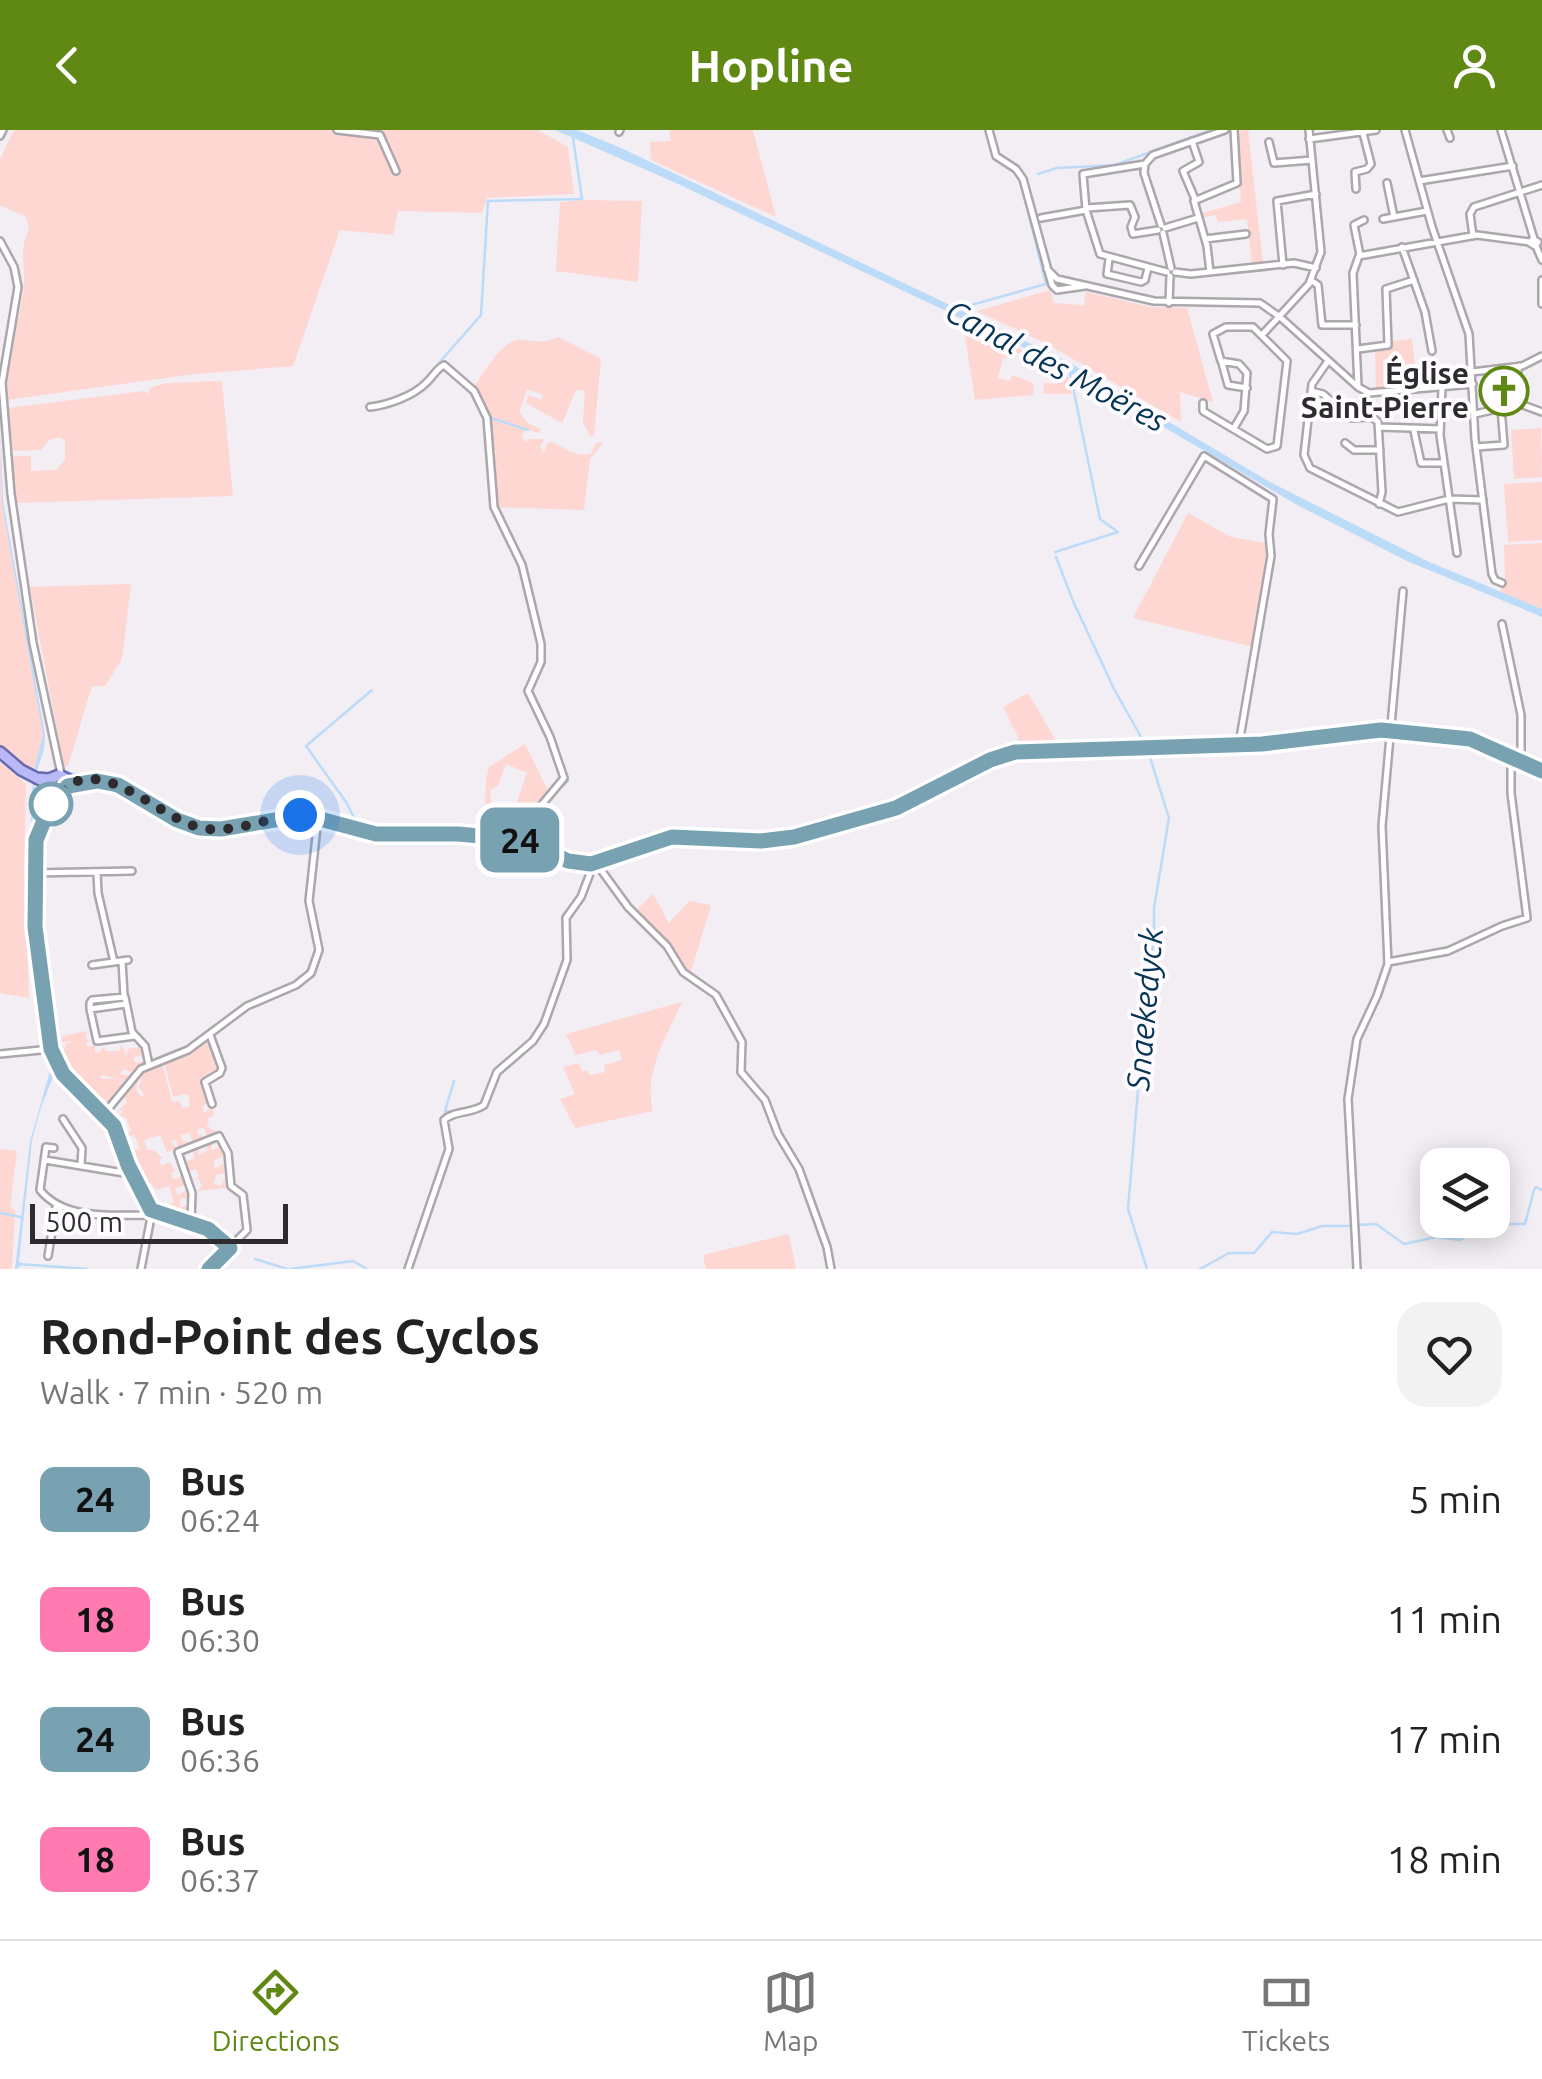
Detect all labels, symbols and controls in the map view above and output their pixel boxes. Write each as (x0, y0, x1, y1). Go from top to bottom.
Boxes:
icon: back (40, 38, 95, 93)
icon: person (1447, 38, 1502, 93)
text: Hopline (688, 40, 854, 91)
water label: Canal des Moëres (940, 292, 1173, 439)
place label: Église Saint-Pierre (1301, 355, 1469, 424)
church icon: Église Saint-Pierre (1478, 365, 1530, 417)
unlabelled marker (30, 783, 72, 825)
your location (275, 790, 325, 840)
line badge: 24 (475, 808, 565, 872)
text: 24 (500, 820, 540, 860)
water label: Snaekedyck (1119, 925, 1169, 1093)
map controls (1420, 1148, 1510, 1238)
button: layers (1420, 1148, 1510, 1238)
scale bar (30, 1199, 288, 1244)
text: 500 m (45, 1206, 123, 1237)
button: heart (1397, 1302, 1502, 1407)
text: Rond-Point des Cyclos (40, 1309, 540, 1363)
text: Walk · 7 min · 520 m (40, 1374, 323, 1410)
text: Bus (180, 1460, 245, 1502)
text: 5 min (1408, 1478, 1502, 1520)
text: 24 (75, 1479, 115, 1519)
text: 06:24 (180, 1502, 260, 1538)
text: Bus (180, 1580, 245, 1622)
text: 11 min (1387, 1598, 1502, 1640)
text: 18 (75, 1599, 115, 1639)
text: 06:30 (180, 1622, 260, 1658)
text: Bus (180, 1700, 245, 1742)
text: 17 min (1387, 1718, 1502, 1760)
text: 24 (75, 1719, 115, 1759)
text: 06:36 (180, 1742, 260, 1778)
text: Bus (180, 1820, 245, 1862)
text: 18 min (1387, 1838, 1502, 1880)
text: 18 (75, 1839, 115, 1879)
text: 06:37 (180, 1862, 260, 1898)
tab: Directions (212, 1965, 340, 2056)
tab: Map (763, 1965, 818, 2056)
tab: Tickets (1242, 1965, 1330, 2056)

